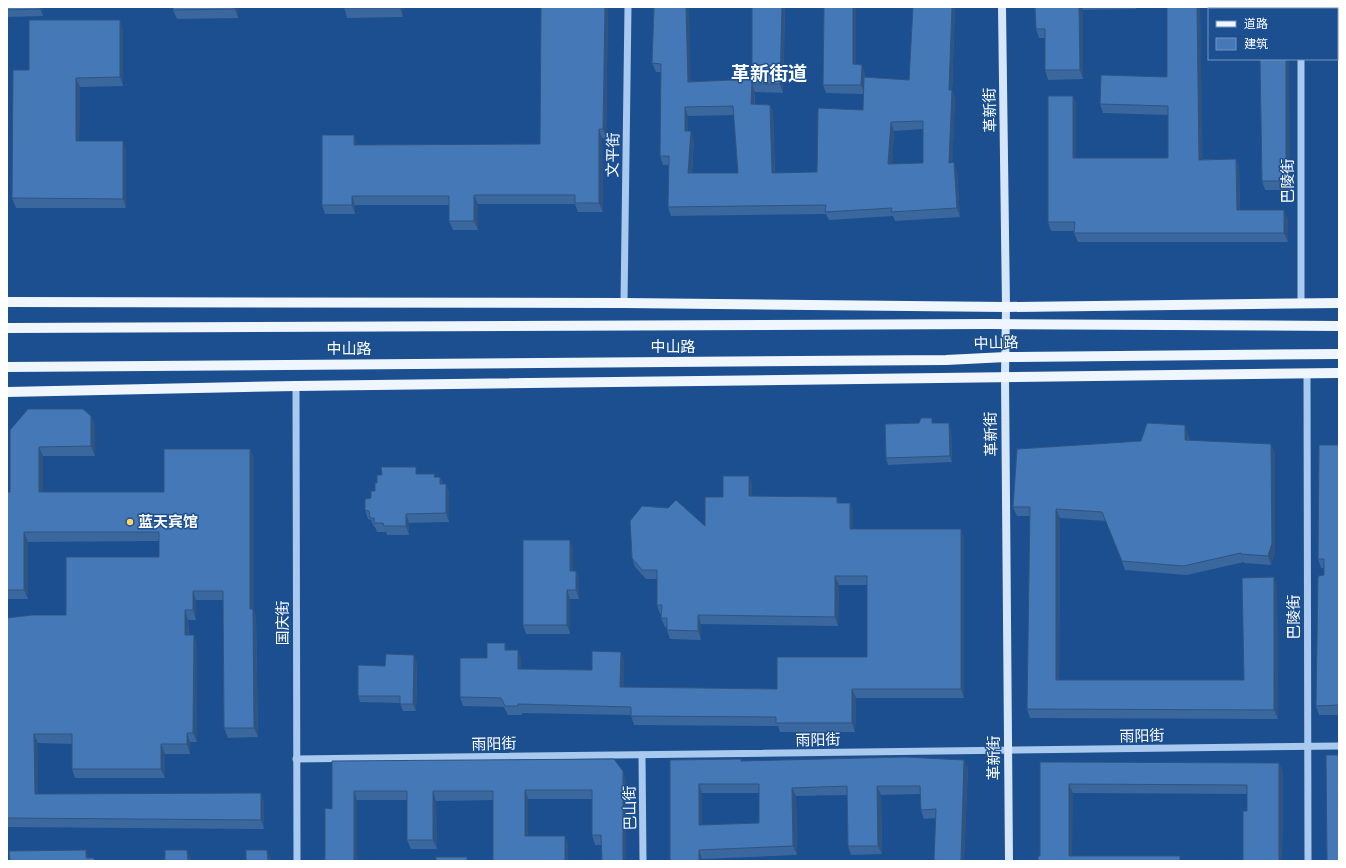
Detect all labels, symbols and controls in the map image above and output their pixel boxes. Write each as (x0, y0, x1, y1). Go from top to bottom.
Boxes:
legend (1208, 8, 1338, 60)
text: 道路 (1244, 17, 1268, 30)
text: 建筑 (1244, 37, 1268, 50)
district label: 革新街道 (731, 63, 807, 84)
street label: 革新街 (982, 87, 998, 133)
street label: 文平街 (605, 132, 621, 178)
street label: 巴陵街 (1280, 158, 1296, 204)
street label: 中山路 (973, 334, 1019, 352)
street label: 中山路 (650, 339, 696, 355)
street label: 中山路 (326, 341, 372, 357)
street label: 革新街 (983, 411, 999, 457)
place label: 蓝天宾馆 (138, 514, 198, 530)
marker: 蓝天宾馆 (125, 517, 135, 527)
street label: 巴陵街 (1286, 594, 1302, 640)
street label: 国庆街 (275, 600, 291, 646)
street label: 雨阳街 (1119, 728, 1165, 744)
street label: 雨阳街 (795, 732, 841, 748)
street label: 革新街 (986, 735, 1002, 781)
street label: 雨阳街 (471, 736, 517, 752)
street label: 巴山街 (622, 785, 638, 831)

